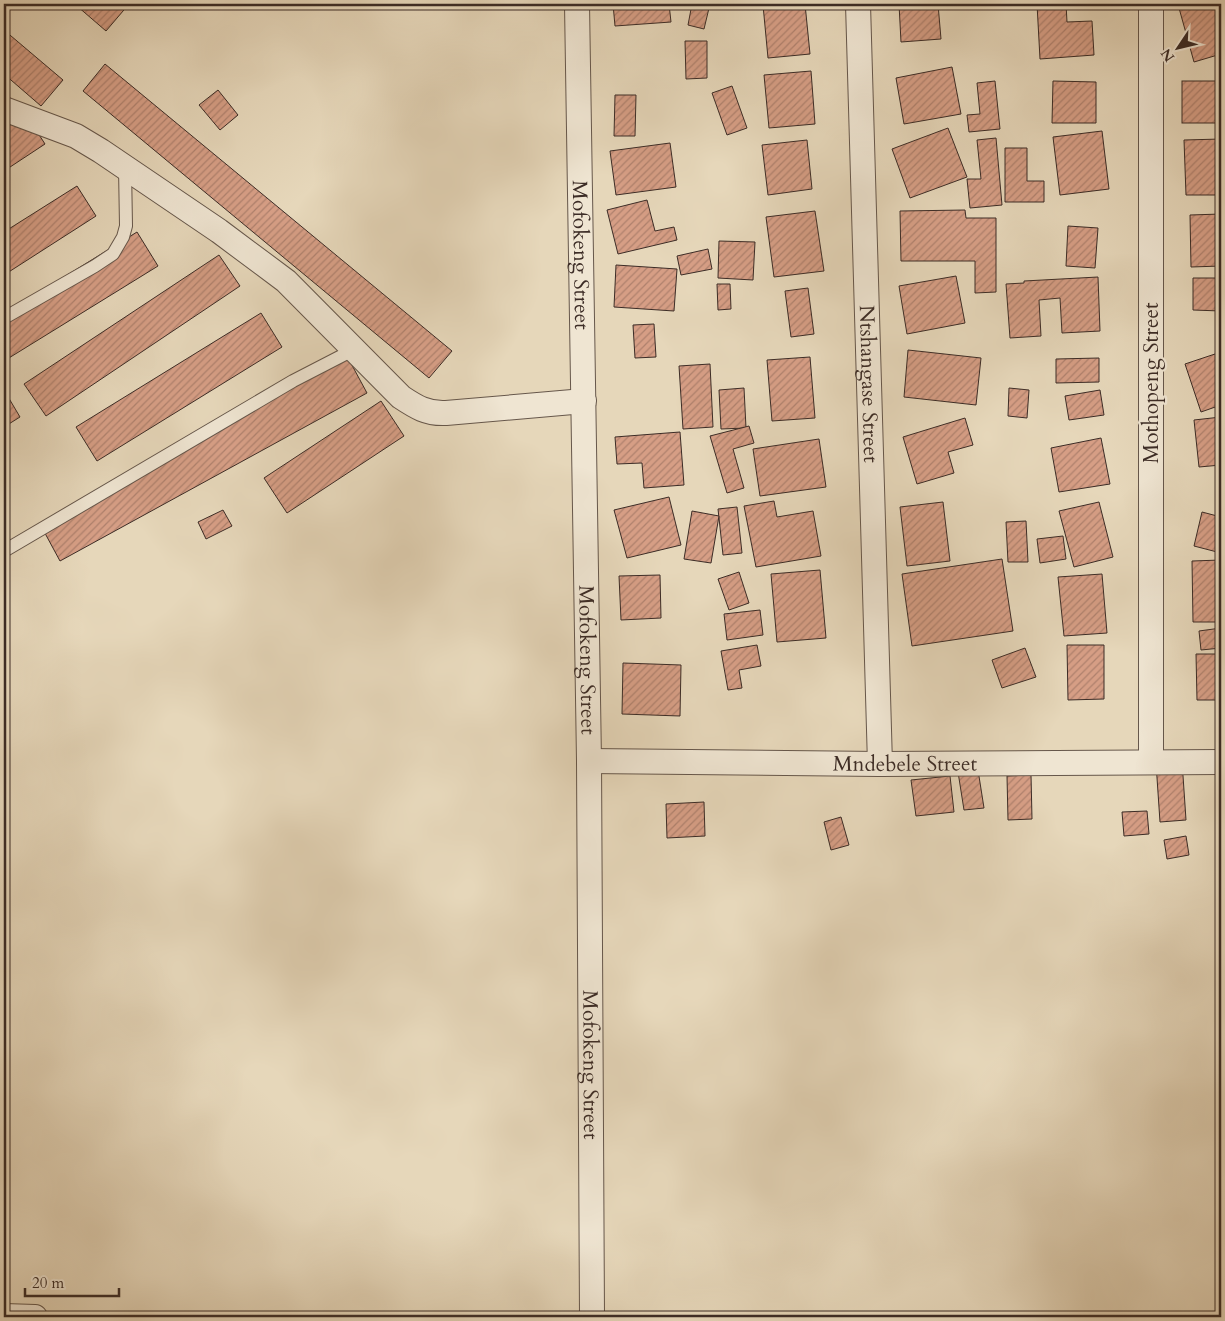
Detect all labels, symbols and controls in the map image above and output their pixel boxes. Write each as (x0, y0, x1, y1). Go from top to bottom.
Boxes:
north arrow (1152, 22, 1202, 72)
text: N (1156, 45, 1179, 66)
street label: Mofokeng Street (565, 180, 597, 330)
street label: Mothopeng Street (1137, 302, 1166, 464)
street label: Ntshangase Street (852, 305, 886, 463)
street label: Mofokeng Street (572, 585, 603, 735)
street label: Mndebele Street (833, 749, 978, 779)
street label: Mofokeng Street (576, 990, 606, 1140)
scale bar (25, 1266, 119, 1298)
text: 20 m (32, 1273, 64, 1293)

